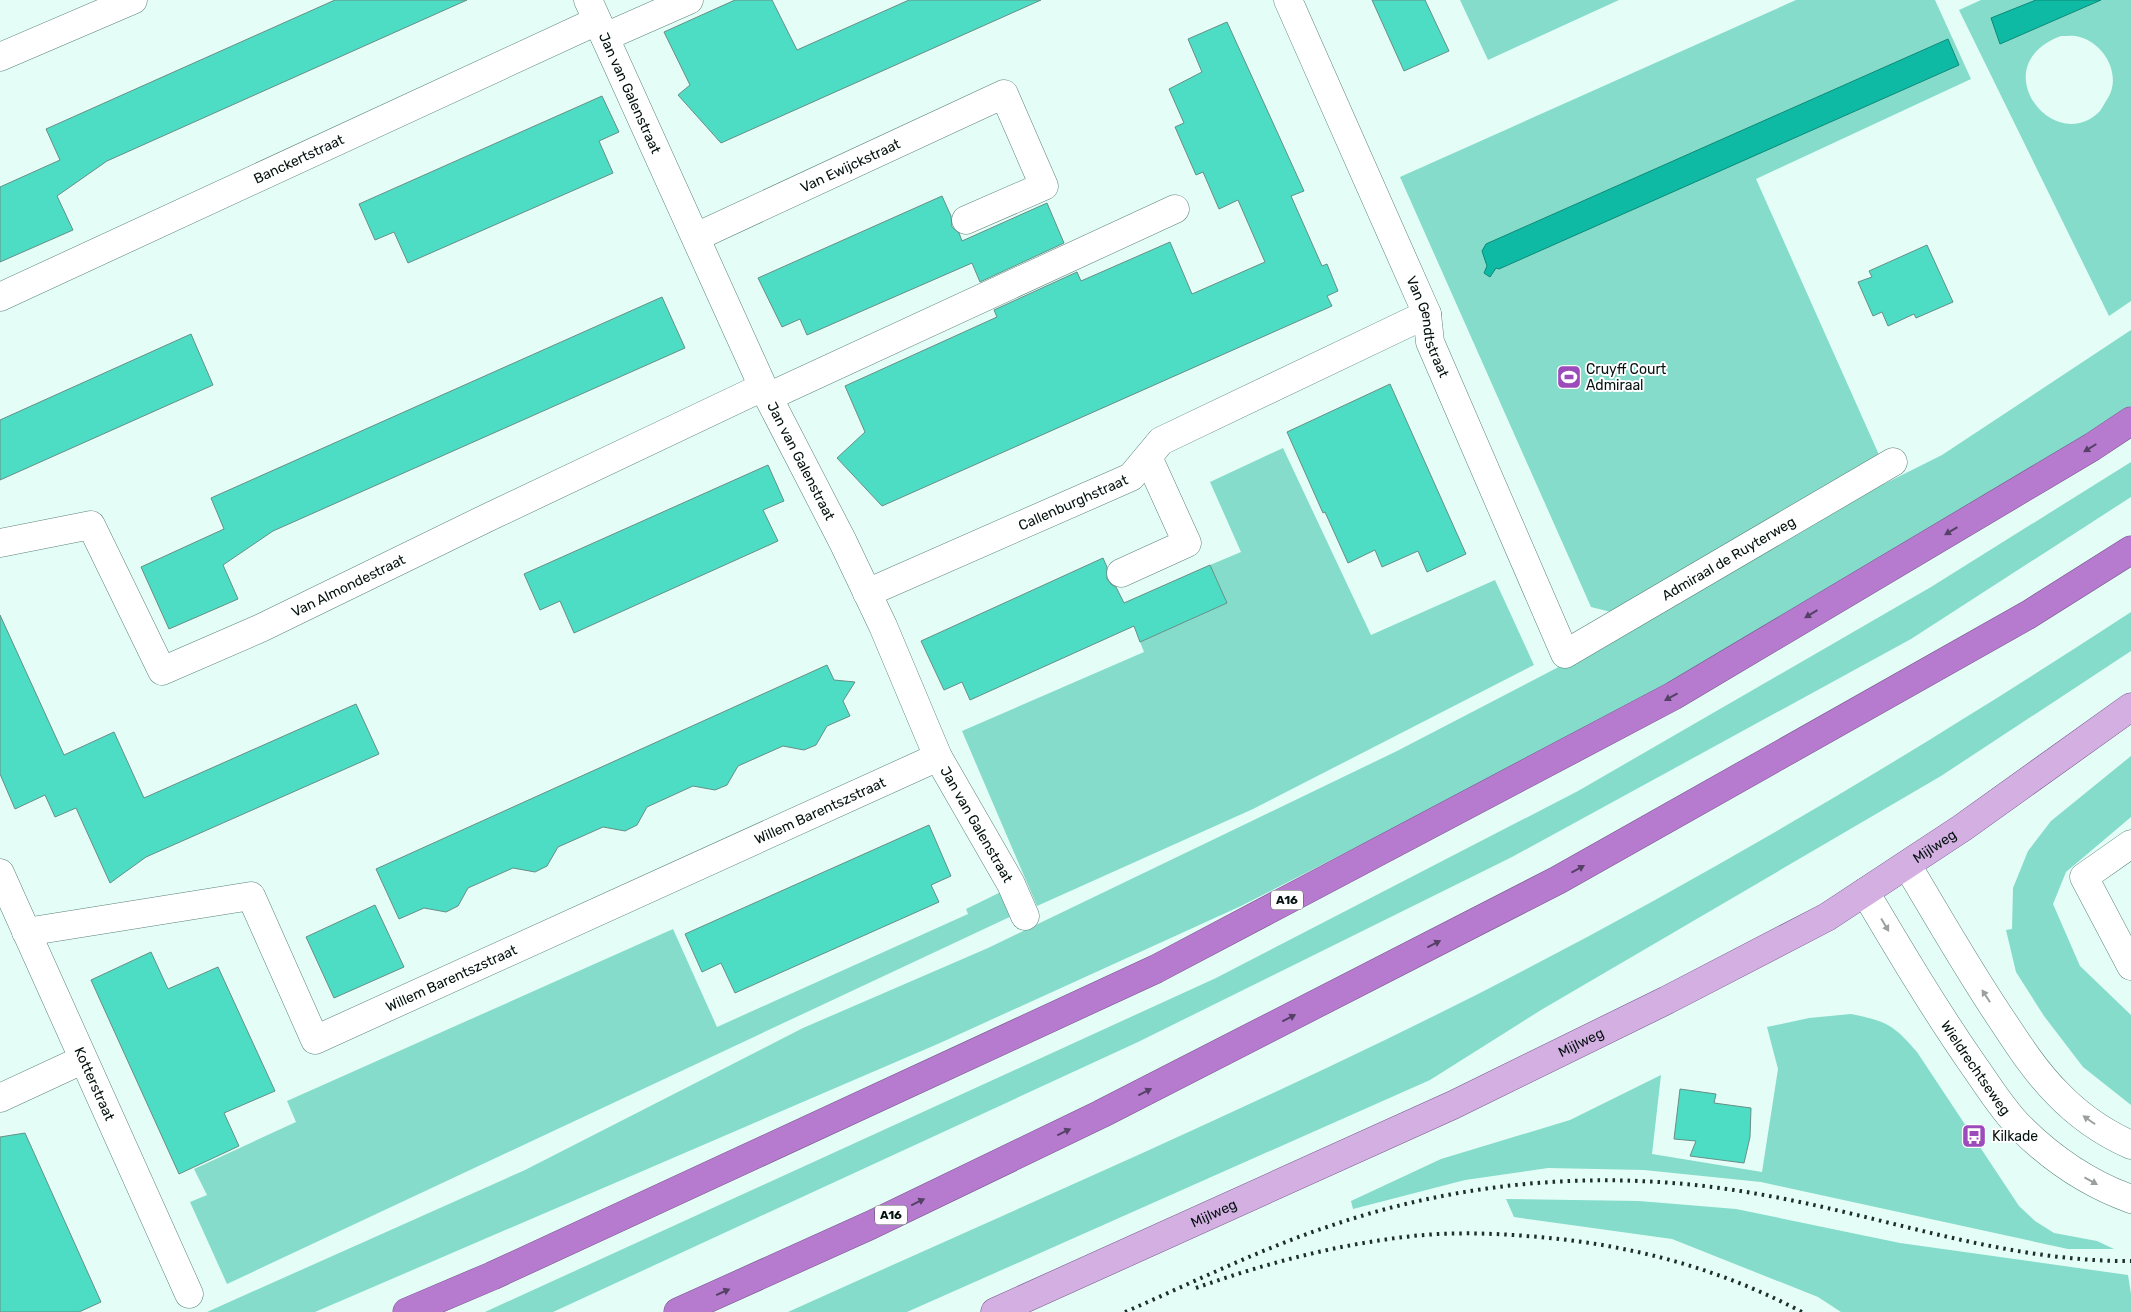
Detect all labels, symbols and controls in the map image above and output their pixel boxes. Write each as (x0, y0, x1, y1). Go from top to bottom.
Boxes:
street label: Jan van Galenstraat (595, 30, 665, 157)
street label: Banckertstraat (251, 131, 347, 187)
street label: Van Ewijckstraat (798, 135, 903, 196)
street label: Van Gendtstraat (1403, 273, 1453, 380)
place label: Cruyff Court Admiraal (1586, 361, 1667, 394)
sports icon: Cruyff Court Admiraal (1556, 364, 1582, 390)
street label: Jan van Galenstraat (764, 399, 839, 524)
one-way arrow (2084, 443, 2097, 452)
street label: Callenburghstraat (1016, 471, 1131, 534)
street label: Admiraal de Ruyterweg (1659, 513, 1798, 604)
one-way arrow (1944, 526, 1957, 535)
street label: Van Almondestraat (289, 550, 408, 620)
one-way arrow (1804, 609, 1817, 618)
one-way arrow (1664, 692, 1678, 701)
street label: Jan van Galenstraat (937, 763, 1017, 886)
street label: Willem Barentszstraat (752, 773, 889, 848)
street label: Mijlweg (1909, 826, 1960, 867)
one-way arrow (1571, 864, 1585, 873)
road number: A16 (1271, 890, 1303, 910)
one-way arrow (1880, 919, 1889, 932)
one-way arrow (1427, 940, 1441, 948)
street label: Willem Barentszstraat (383, 941, 520, 1015)
one-way arrow (1981, 989, 1991, 1003)
one-way arrow (1282, 1014, 1296, 1022)
street label: Wieldrechtseweg (1937, 1017, 2014, 1119)
street label: Mijlweg (1555, 1024, 1606, 1061)
street label: Kotterstraat (71, 1044, 119, 1124)
one-way arrow (1137, 1088, 1152, 1096)
one-way arrow (2082, 1115, 2096, 1125)
bus stop icon: Kilkade (1961, 1123, 1987, 1149)
one-way arrow (1057, 1128, 1072, 1136)
place label: Kilkade (1992, 1128, 2038, 1145)
one-way arrow (2083, 1177, 2098, 1185)
street label: Mijlweg (1188, 1195, 1239, 1231)
one-way arrow (911, 1198, 925, 1206)
road number: A16 (875, 1206, 907, 1224)
one-way arrow (716, 1287, 730, 1295)

